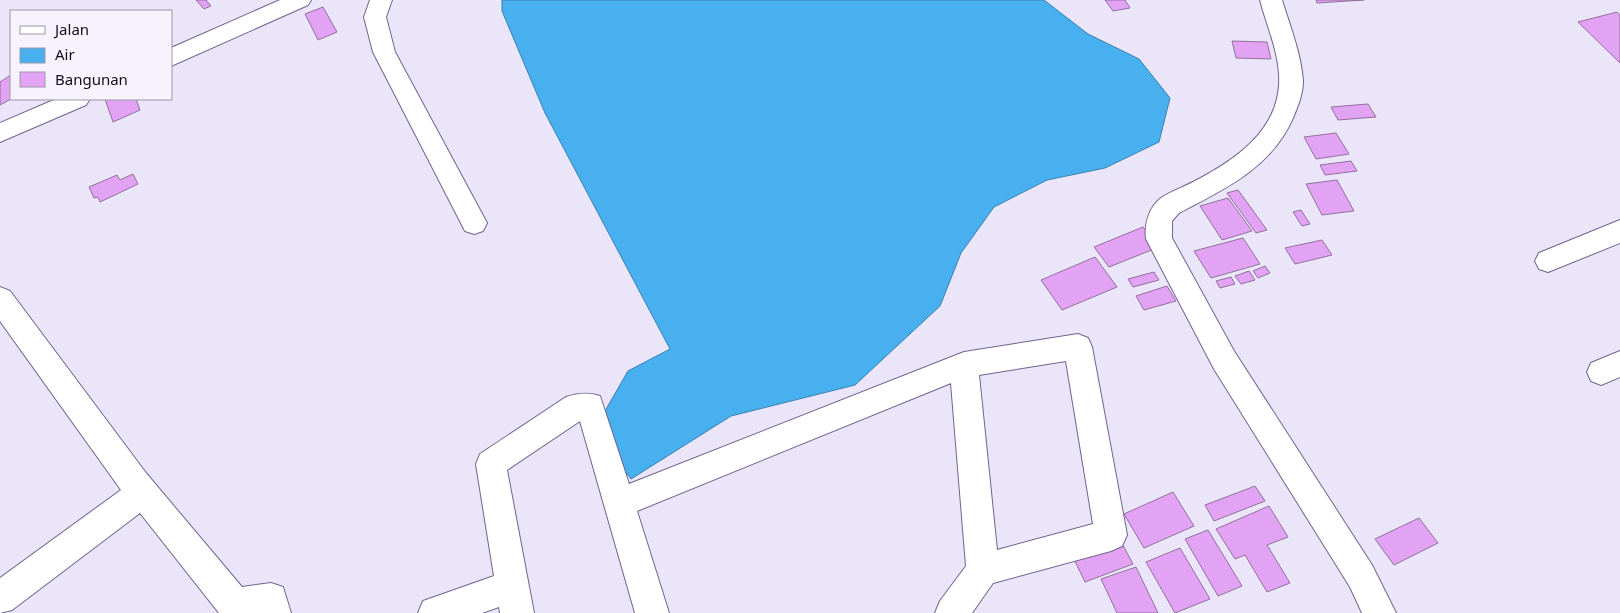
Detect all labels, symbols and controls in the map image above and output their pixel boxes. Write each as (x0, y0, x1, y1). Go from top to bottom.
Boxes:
legend (10, 10, 172, 100)
text: Jalan (53, 19, 89, 39)
text: Air (55, 44, 75, 64)
text: Bangunan (55, 69, 128, 89)

